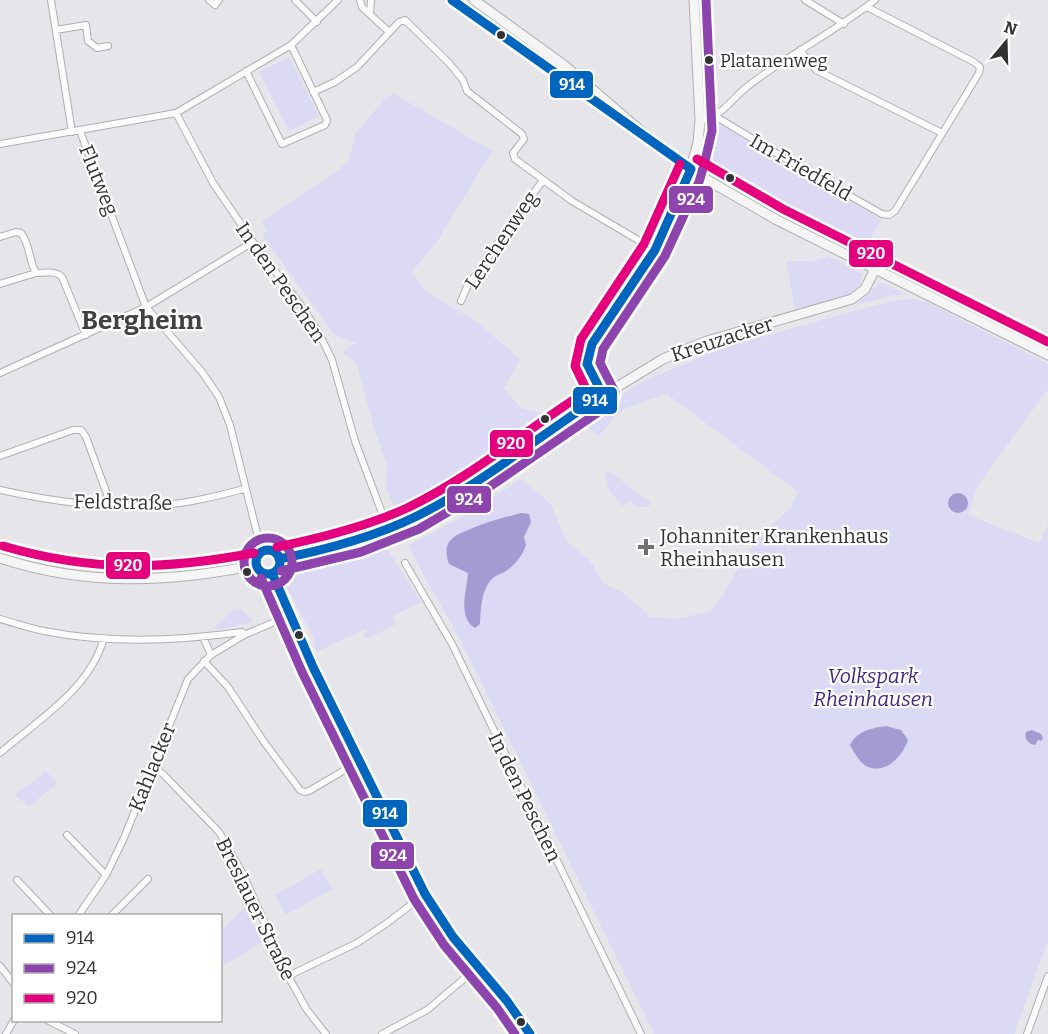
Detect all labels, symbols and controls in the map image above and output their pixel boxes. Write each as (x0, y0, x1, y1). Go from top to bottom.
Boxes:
north arrow (976, 12, 1036, 72)
text: N (1002, 17, 1020, 39)
unlabelled marker (495, 29, 507, 41)
place label: Platanenweg (720, 50, 828, 72)
marker: Platanenweg (703, 54, 715, 66)
line badge: 914 (549, 70, 594, 99)
text: 914 (559, 75, 585, 94)
street label: Im Friedfeld (746, 128, 856, 206)
street label: Flutweg (74, 141, 124, 219)
unlabelled marker (724, 172, 736, 184)
line badge: 924 (668, 185, 714, 214)
street label: Lerchenweg (459, 186, 543, 294)
text: 924 (677, 190, 705, 209)
street label: In den Peschen (231, 217, 332, 347)
line badge: 920 (848, 239, 894, 268)
text: 920 (857, 244, 885, 263)
district label: Bergheim (81, 305, 203, 336)
street label: Kreuzacker (668, 311, 776, 367)
line badge: 914 (572, 386, 618, 415)
text: 914 (582, 391, 608, 410)
unlabelled marker (539, 413, 551, 425)
line badge: 920 (489, 429, 534, 458)
text: 920 (497, 434, 525, 453)
line badge: 924 (446, 485, 492, 514)
street label: Feldstraße (74, 489, 172, 515)
text: 924 (455, 490, 483, 509)
place label: Johanniter Krankenhaus Rheinhausen (659, 524, 889, 571)
marker: Johanniter Krankenhaus Rheinhausen (637, 538, 655, 556)
line badge: 920 (105, 551, 151, 580)
text: 920 (114, 556, 142, 575)
unlabelled marker (241, 566, 253, 578)
unlabelled marker (293, 629, 305, 641)
park label: Volkspark Rheinhausen (813, 664, 933, 711)
street label: Kahlacker (123, 719, 181, 815)
street label: In den Peschen (483, 728, 567, 866)
line badge: 914 (362, 799, 408, 828)
text: 914 (372, 804, 398, 823)
street label: Breslauer Straße (211, 834, 301, 984)
line badge: 924 (370, 841, 415, 870)
text: 924 (379, 846, 407, 865)
legend (12, 914, 222, 1022)
text: 914 (66, 927, 95, 949)
text: 924 (66, 957, 97, 979)
text: 920 (66, 987, 98, 1009)
unlabelled marker (515, 1016, 527, 1028)

